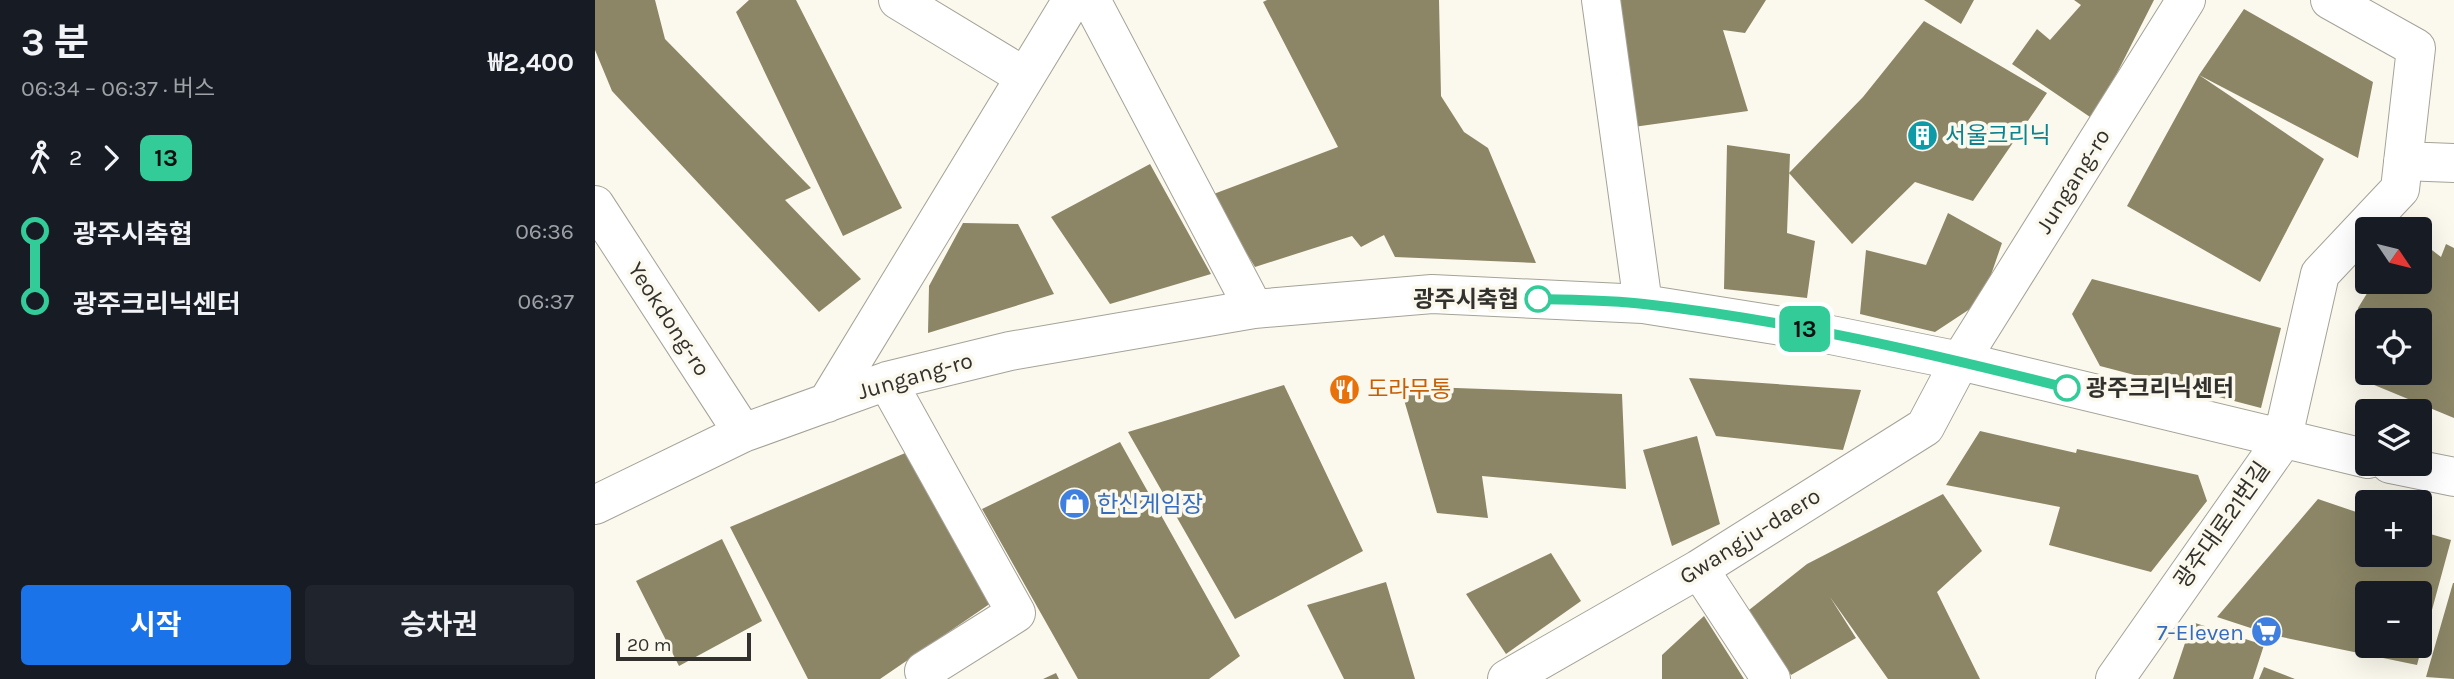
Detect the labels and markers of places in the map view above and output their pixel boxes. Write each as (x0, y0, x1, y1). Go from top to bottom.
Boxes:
building icon: 서울크리닉 (1905, 118, 1939, 152)
place label: 서울크리닉 (1945, 122, 2051, 149)
place label: 광주시축협 (1413, 286, 1519, 313)
marker: 광주시축협 (1525, 286, 1551, 312)
restaurant icon: 도라무통 (1327, 372, 1361, 406)
marker: 광주크리닉센터 (2054, 375, 2080, 401)
place label: 광주크리닉센터 (2086, 375, 2234, 402)
place label: 도라무통 (1367, 376, 1452, 403)
shop icon: 한신게임장 (1057, 487, 1091, 521)
place label: 한신게임장 (1097, 491, 1203, 518)
supermarket icon: 7-Eleven (2250, 615, 2284, 649)
place label: 7-Eleven (2157, 619, 2244, 646)

